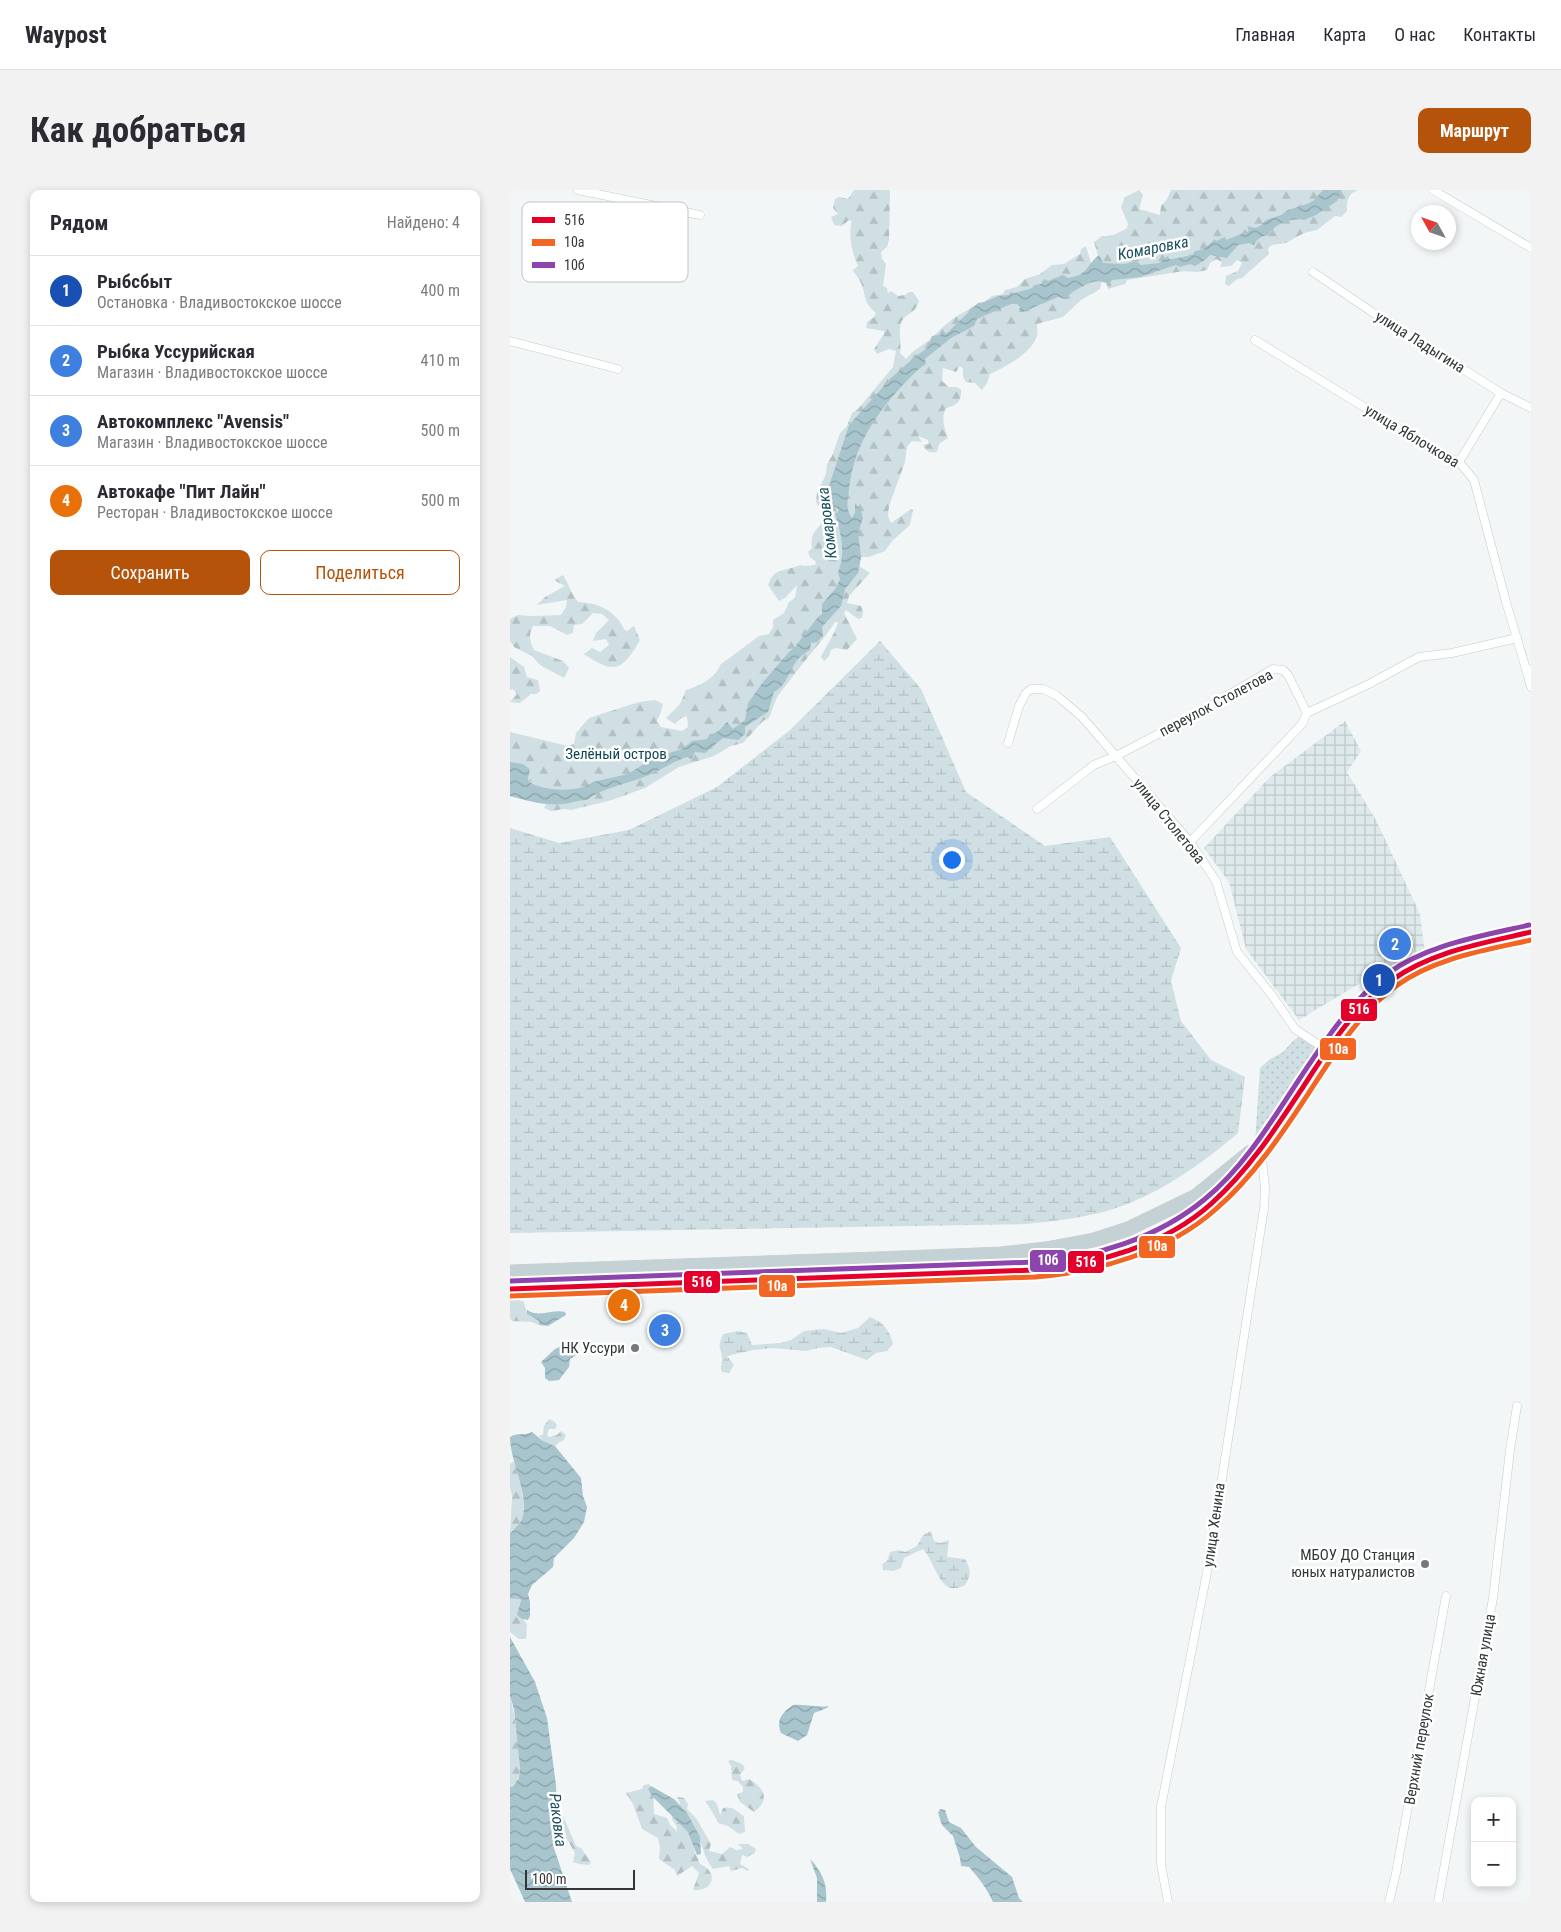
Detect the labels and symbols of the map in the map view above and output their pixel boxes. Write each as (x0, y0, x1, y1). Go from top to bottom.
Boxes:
legend (522, 202, 688, 282)
north arrow (1411, 205, 1456, 250)
text: 516 (564, 212, 585, 228)
water label: Комаровка (1116, 232, 1190, 264)
text: 10а (564, 234, 585, 250)
text: 10б (564, 257, 585, 273)
street label: улица Ладыгина (1372, 307, 1468, 377)
street label: улица Яблочкова (1361, 401, 1463, 471)
water label: Комаровка (813, 486, 841, 560)
street label: переулок Столетова (1156, 666, 1276, 740)
park label: Зелёный остров (565, 745, 667, 763)
street label: улица Столетова (1129, 775, 1209, 867)
your location (939, 847, 965, 873)
pin: 2 (1379, 925, 1411, 963)
pin: 1 (1363, 961, 1395, 999)
line badge: 516 (1340, 998, 1378, 1022)
text: 516 (1348, 1001, 1370, 1017)
line badge: 10а (1319, 1037, 1357, 1061)
text: 10а (1328, 1041, 1349, 1057)
line badge: 10а (1138, 1235, 1176, 1259)
text: 10а (1147, 1238, 1168, 1254)
line badge: 10б (1029, 1249, 1067, 1273)
line badge: 516 (1067, 1250, 1105, 1274)
text: 10б (1037, 1252, 1059, 1268)
text: 516 (1075, 1254, 1097, 1270)
line badge: 516 (683, 1270, 721, 1294)
text: 516 (691, 1274, 713, 1290)
line badge: 10а (758, 1274, 796, 1298)
text: 10а (767, 1278, 788, 1294)
pin: 4 (608, 1286, 640, 1324)
pin: 3 (649, 1311, 681, 1349)
place label: НК Уссури (561, 1339, 625, 1357)
marker: НК Уссури (629, 1342, 641, 1354)
street label: улица Хенина (1199, 1482, 1229, 1568)
place label: МБОУ ДО Станция юных натуралистов (1291, 1546, 1415, 1581)
marker: МБОУ ДО Станция юных натуралистов (1419, 1558, 1431, 1570)
street label: Южная улица (1467, 1612, 1499, 1698)
street label: Верхний переулок (1400, 1692, 1438, 1806)
water label: Раковка (545, 1792, 571, 1848)
scale bar (525, 1867, 635, 1890)

